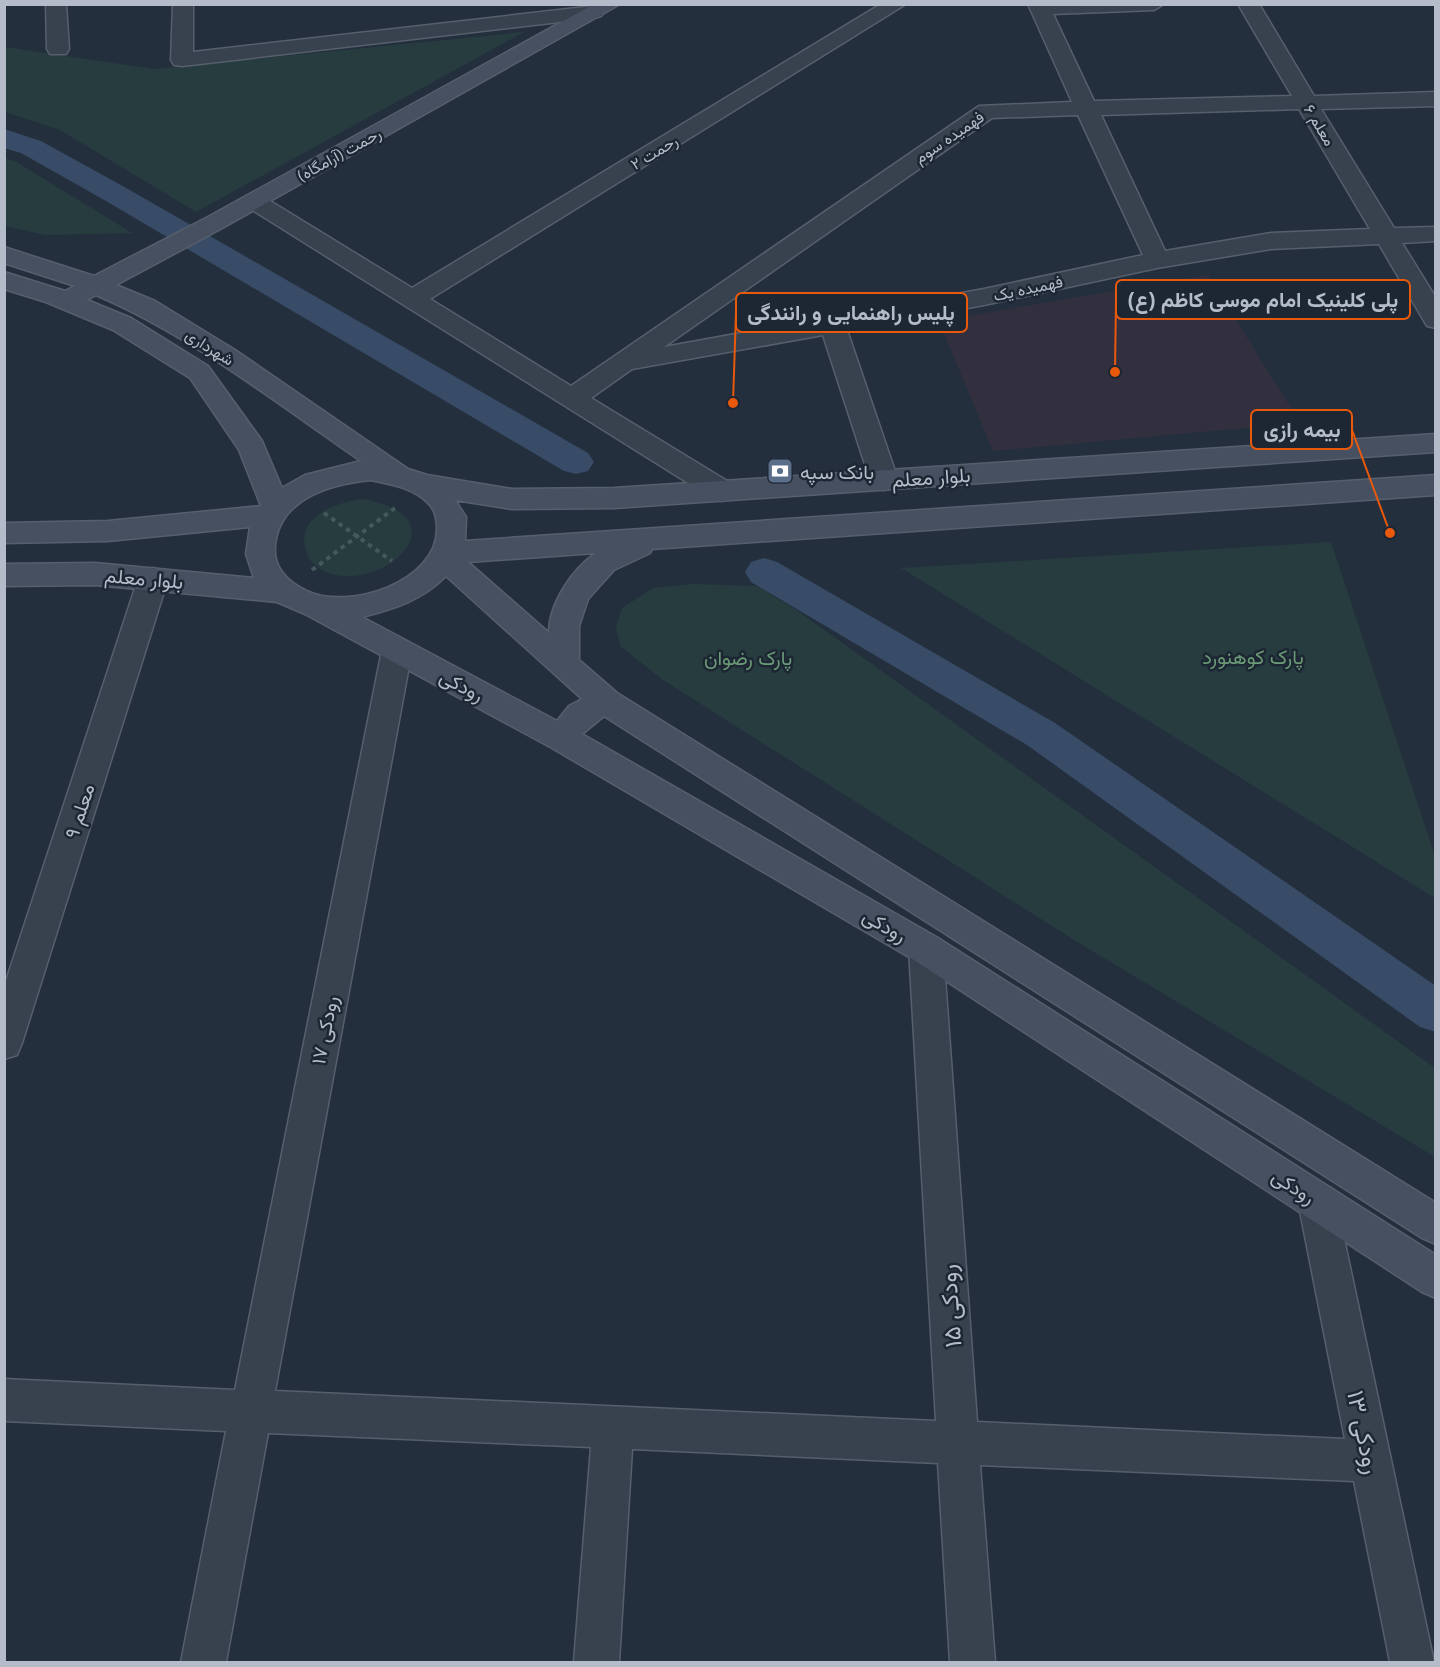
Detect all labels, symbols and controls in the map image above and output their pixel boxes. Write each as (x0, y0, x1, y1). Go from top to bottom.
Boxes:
street label: معلم ۶ (1299, 100, 1341, 150)
street label: فهمیده سوم (910, 106, 988, 168)
street label: رحمت (آرامگاه) (293, 122, 385, 186)
street label: رحمت ۲ (626, 129, 682, 175)
street label: فهمیده یک (991, 270, 1065, 306)
callout: پلی کلینیک امام موسی کاظم (ع) (1116, 280, 1410, 319)
text: پلی کلینیک امام موسی کاظم (ع) (1128, 285, 1398, 314)
callout: پلیس راهنمایی و رانندگی (736, 293, 967, 332)
text: پلیس راهنمایی و رانندگی (747, 298, 955, 327)
street label: شهرداری (181, 323, 239, 371)
callout: بیمه رازی (1251, 410, 1352, 449)
text: بیمه رازی (1263, 415, 1341, 443)
bank icon: بانک سپه (765, 456, 795, 486)
place label: بانک سپه (800, 458, 874, 486)
street label: بلوار معلم (891, 461, 971, 493)
street label: بلوار معلم (103, 561, 185, 595)
park label: پارک کوهنورد (1202, 643, 1304, 671)
park label: پارک رضوان (704, 644, 792, 672)
street label: رودکی (435, 662, 489, 708)
street label: معلم ۹ (58, 780, 100, 842)
street label: رودکی (858, 902, 912, 948)
street label: رودکی ۱۷ (304, 993, 344, 1067)
street label: رودکی (1267, 1162, 1321, 1210)
street label: رودکی ۱۵ (930, 1263, 968, 1349)
street label: رودکی ۱۳ (1340, 1387, 1390, 1477)

